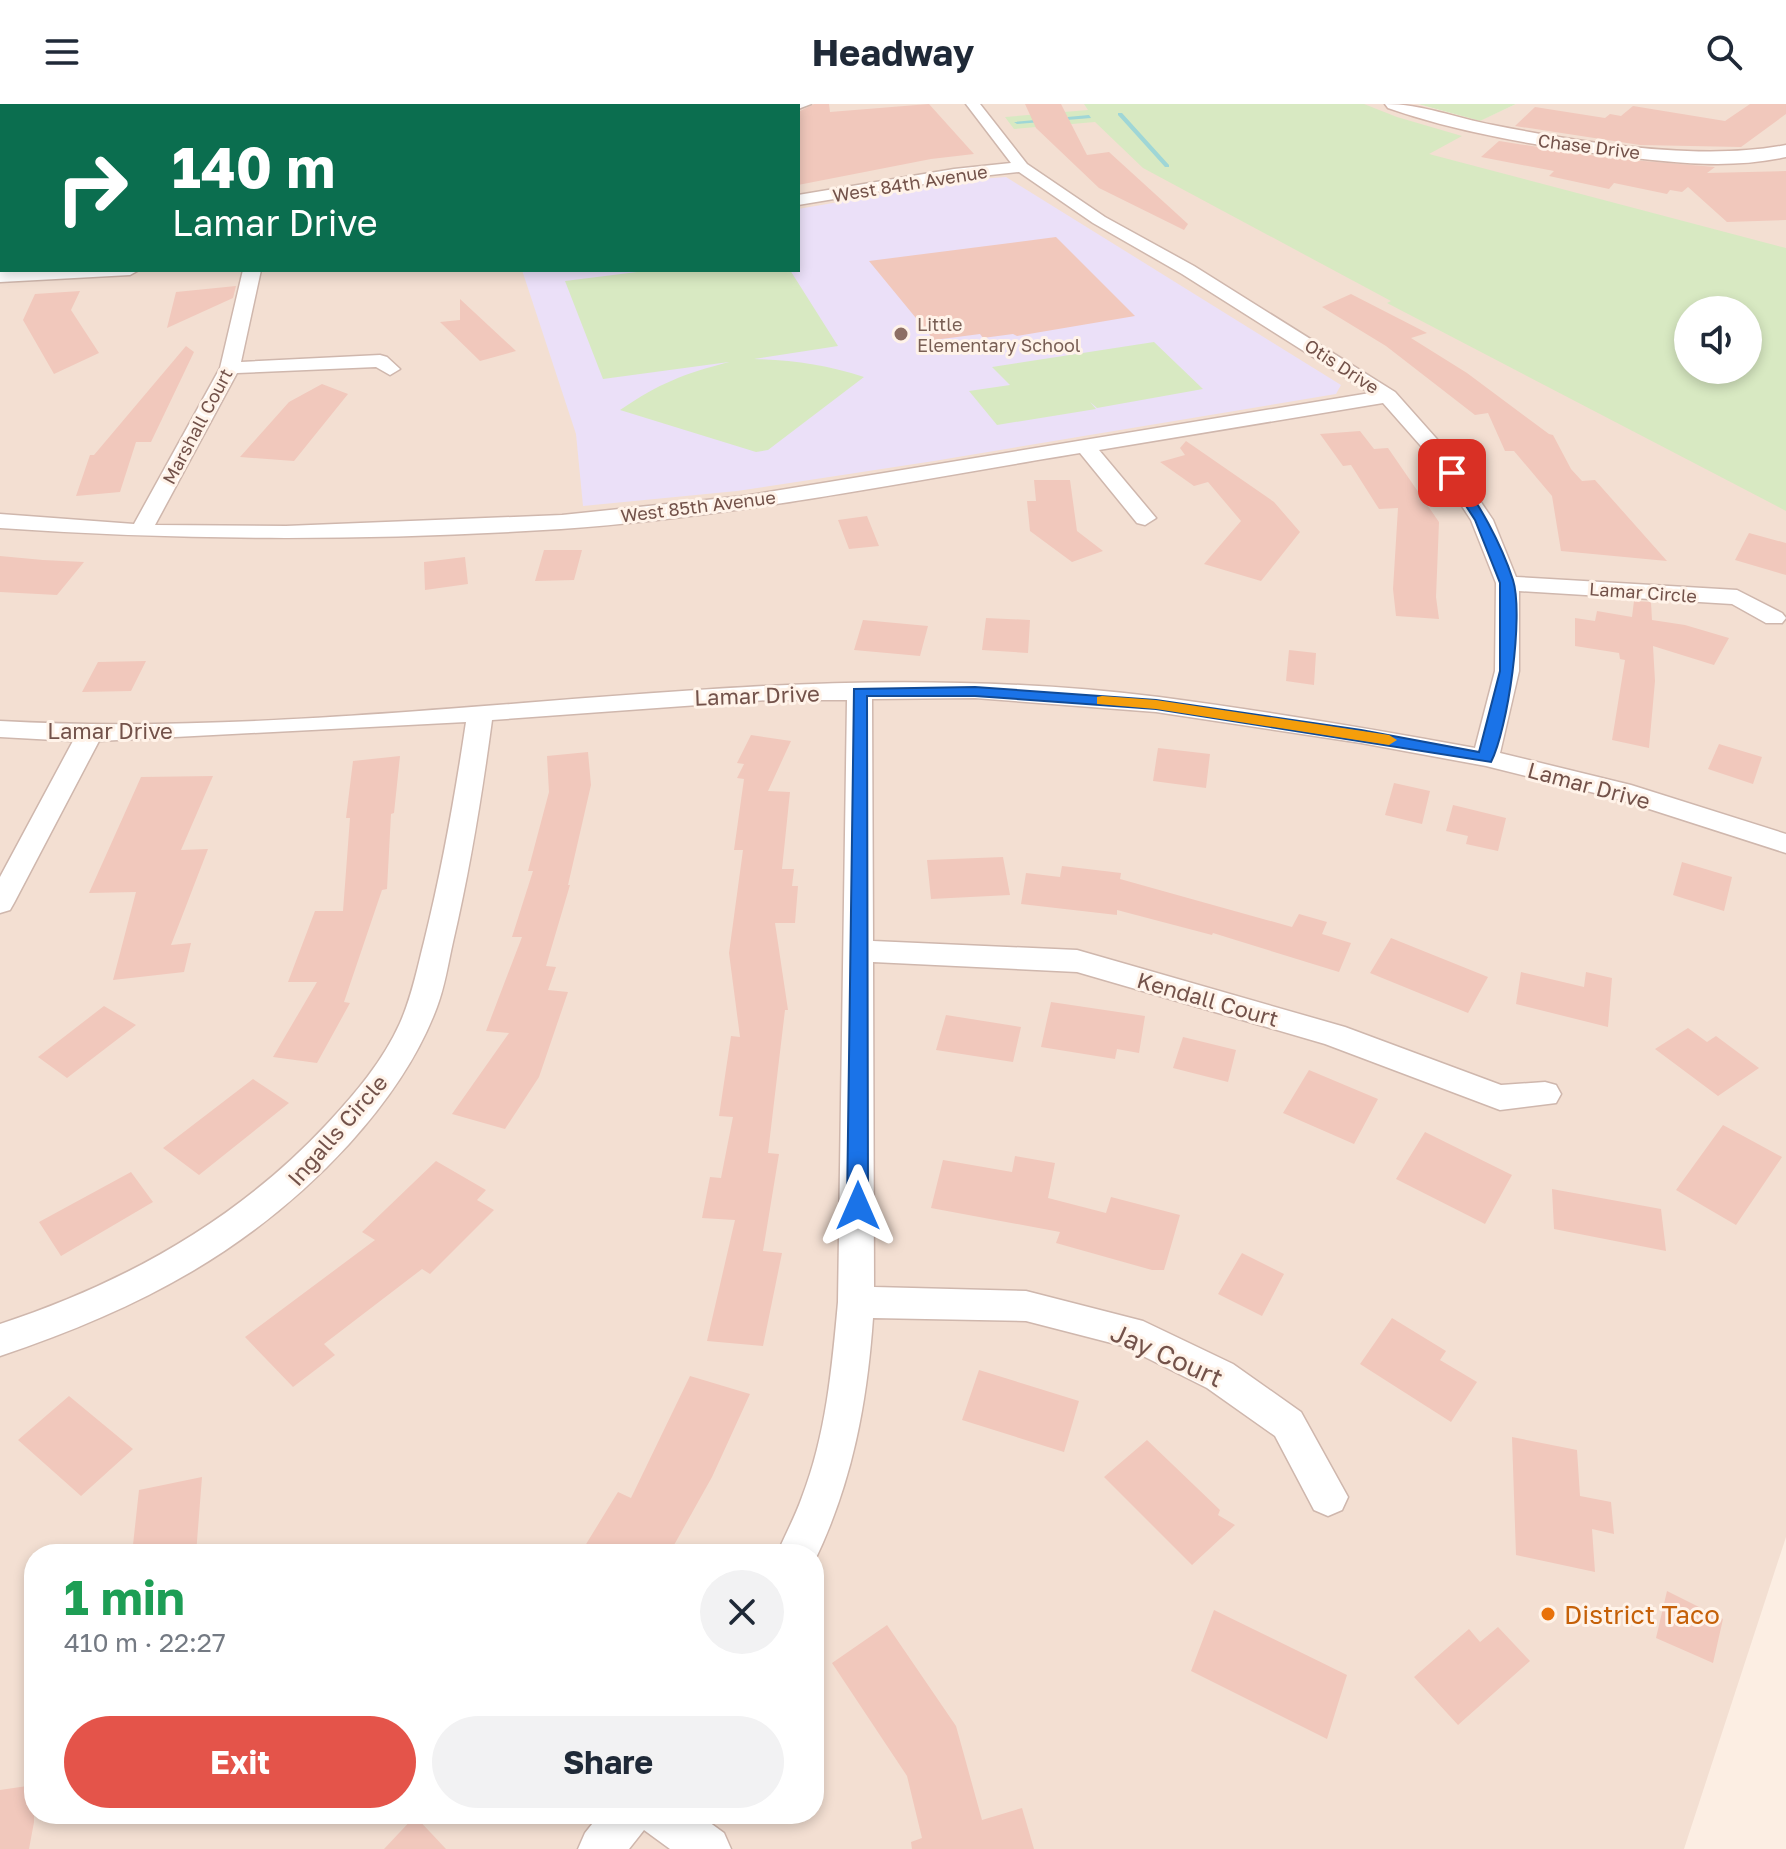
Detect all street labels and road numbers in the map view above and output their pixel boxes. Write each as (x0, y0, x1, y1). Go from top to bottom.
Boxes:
street label: Chase Drive (1537, 129, 1641, 163)
street label: West 84th Avenue (831, 160, 989, 206)
street label: Otis Drive (1301, 334, 1383, 398)
street label: Marshall Court (157, 364, 237, 488)
street label: West 85th Avenue (619, 486, 777, 526)
street label: Lamar Circle (1588, 577, 1698, 607)
street label: Lamar Drive (694, 679, 820, 711)
street label: Lamar Drive (47, 717, 173, 744)
street label: Lamar Drive (1525, 756, 1653, 814)
street label: Kendall Court (1134, 966, 1282, 1032)
street label: Ingalls Circle (281, 1069, 393, 1191)
street label: Jay Court (1106, 1316, 1228, 1394)

